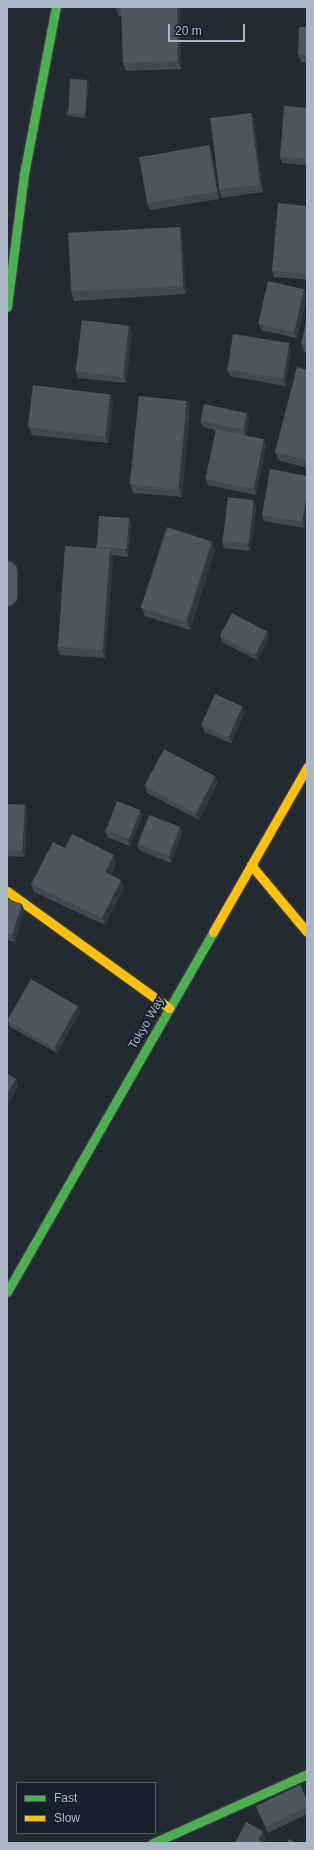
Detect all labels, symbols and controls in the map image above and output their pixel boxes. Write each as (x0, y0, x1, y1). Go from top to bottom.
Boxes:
scale bar (170, 16, 247, 42)
text: 20 m (175, 24, 202, 38)
street label: Tokyo Way (126, 994, 168, 1052)
legend (16, 1782, 156, 1834)
text: Fast (54, 1791, 77, 1805)
text: Slow (54, 1811, 80, 1825)

